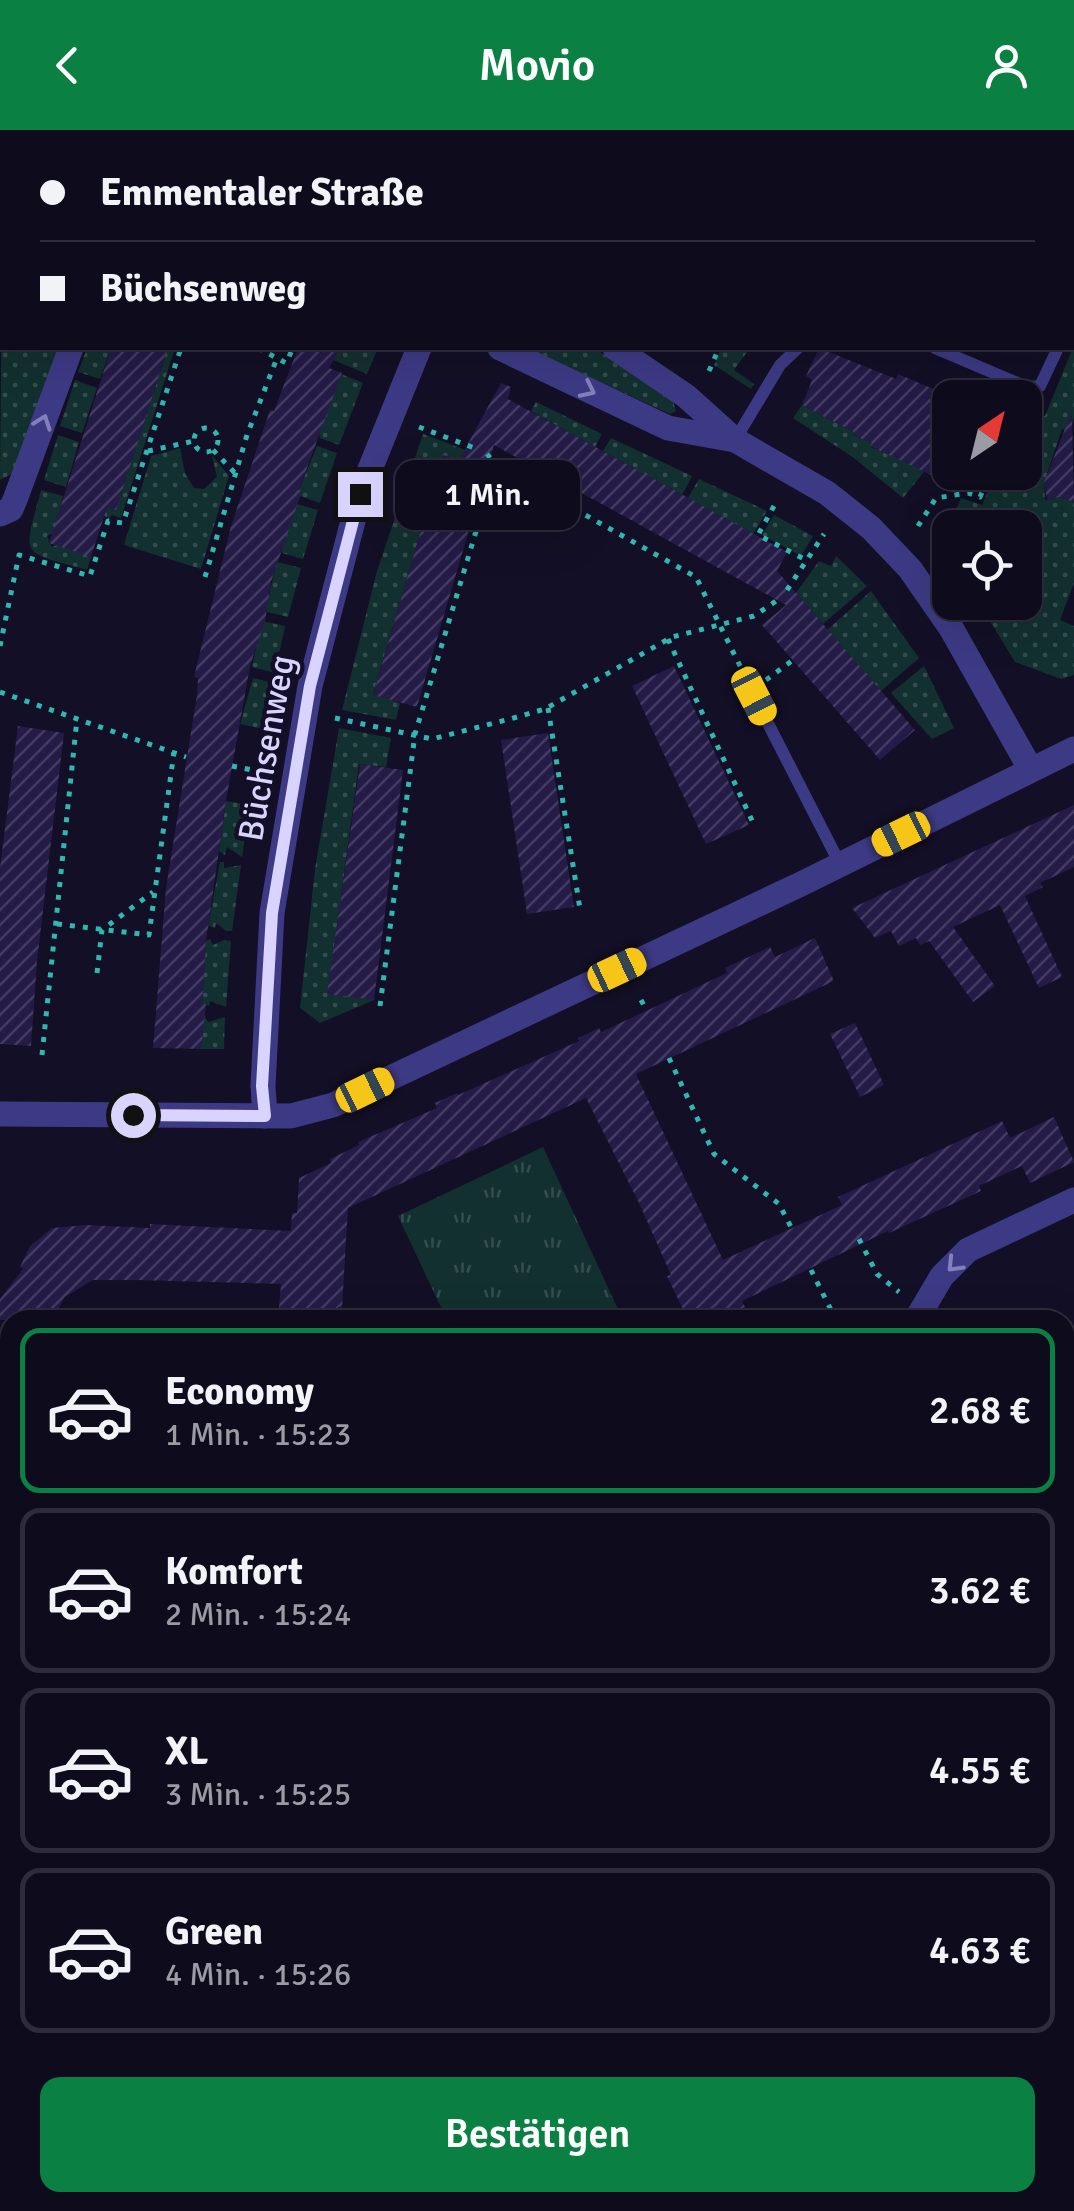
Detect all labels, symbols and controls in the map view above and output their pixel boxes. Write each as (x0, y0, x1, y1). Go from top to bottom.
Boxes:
icon: back (40, 38, 95, 93)
text: Movio (479, 38, 595, 93)
icon: person (979, 38, 1034, 93)
text: Emmentaler Straße (100, 169, 424, 216)
text: Büchsenweg (100, 265, 307, 312)
one-way arrow (578, 377, 596, 397)
north arrow (932, 380, 1042, 490)
map controls (932, 380, 1042, 620)
one-way arrow (31, 415, 52, 432)
callout: 1 Min. (395, 459, 580, 529)
route end (338, 472, 383, 517)
text: 1 Min. (444, 475, 531, 514)
button: locate (932, 510, 1042, 620)
street label: Büchsenweg (229, 652, 304, 844)
car (727, 662, 781, 730)
car (867, 807, 935, 861)
car (583, 944, 651, 996)
car (331, 1063, 399, 1117)
route start (111, 1093, 156, 1138)
one-way arrow (948, 1253, 966, 1271)
icon: car (45, 1366, 135, 1456)
text: Economy (165, 1368, 314, 1415)
text: 2.68 € (929, 1387, 1030, 1434)
text: 1 Min. · 15:23 (165, 1415, 351, 1454)
icon: car (45, 1546, 135, 1636)
text: Komfort (165, 1548, 303, 1595)
text: 3.62 € (929, 1567, 1030, 1614)
text: 2 Min. · 15:24 (165, 1595, 351, 1634)
icon: car (45, 1726, 135, 1816)
text: XL (165, 1728, 208, 1775)
text: 4.55 € (929, 1747, 1030, 1794)
text: 3 Min. · 15:25 (165, 1775, 351, 1814)
icon: car (45, 1906, 135, 1996)
text: Green (165, 1908, 263, 1955)
text: 4.63 € (929, 1927, 1030, 1974)
text: 4 Min. · 15:26 (165, 1955, 351, 1994)
button: Bestätigen (40, 2077, 1035, 2192)

